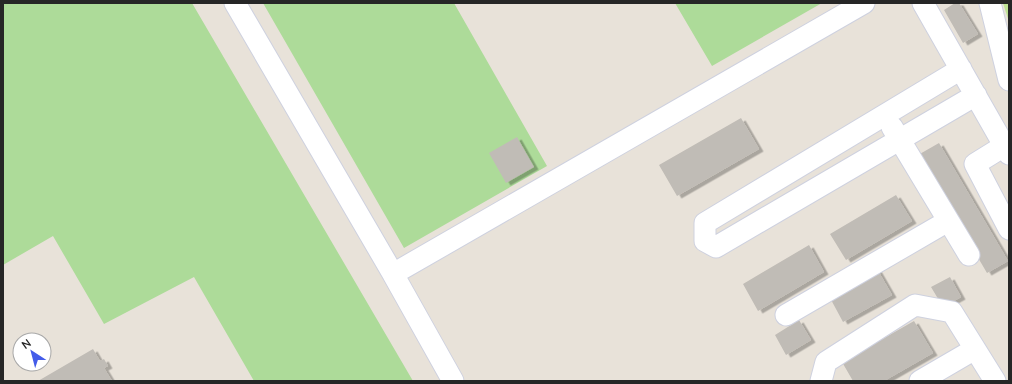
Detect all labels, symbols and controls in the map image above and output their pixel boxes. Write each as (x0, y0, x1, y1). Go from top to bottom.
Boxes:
north arrow (12, 332, 52, 372)
text: N (19, 336, 34, 353)

